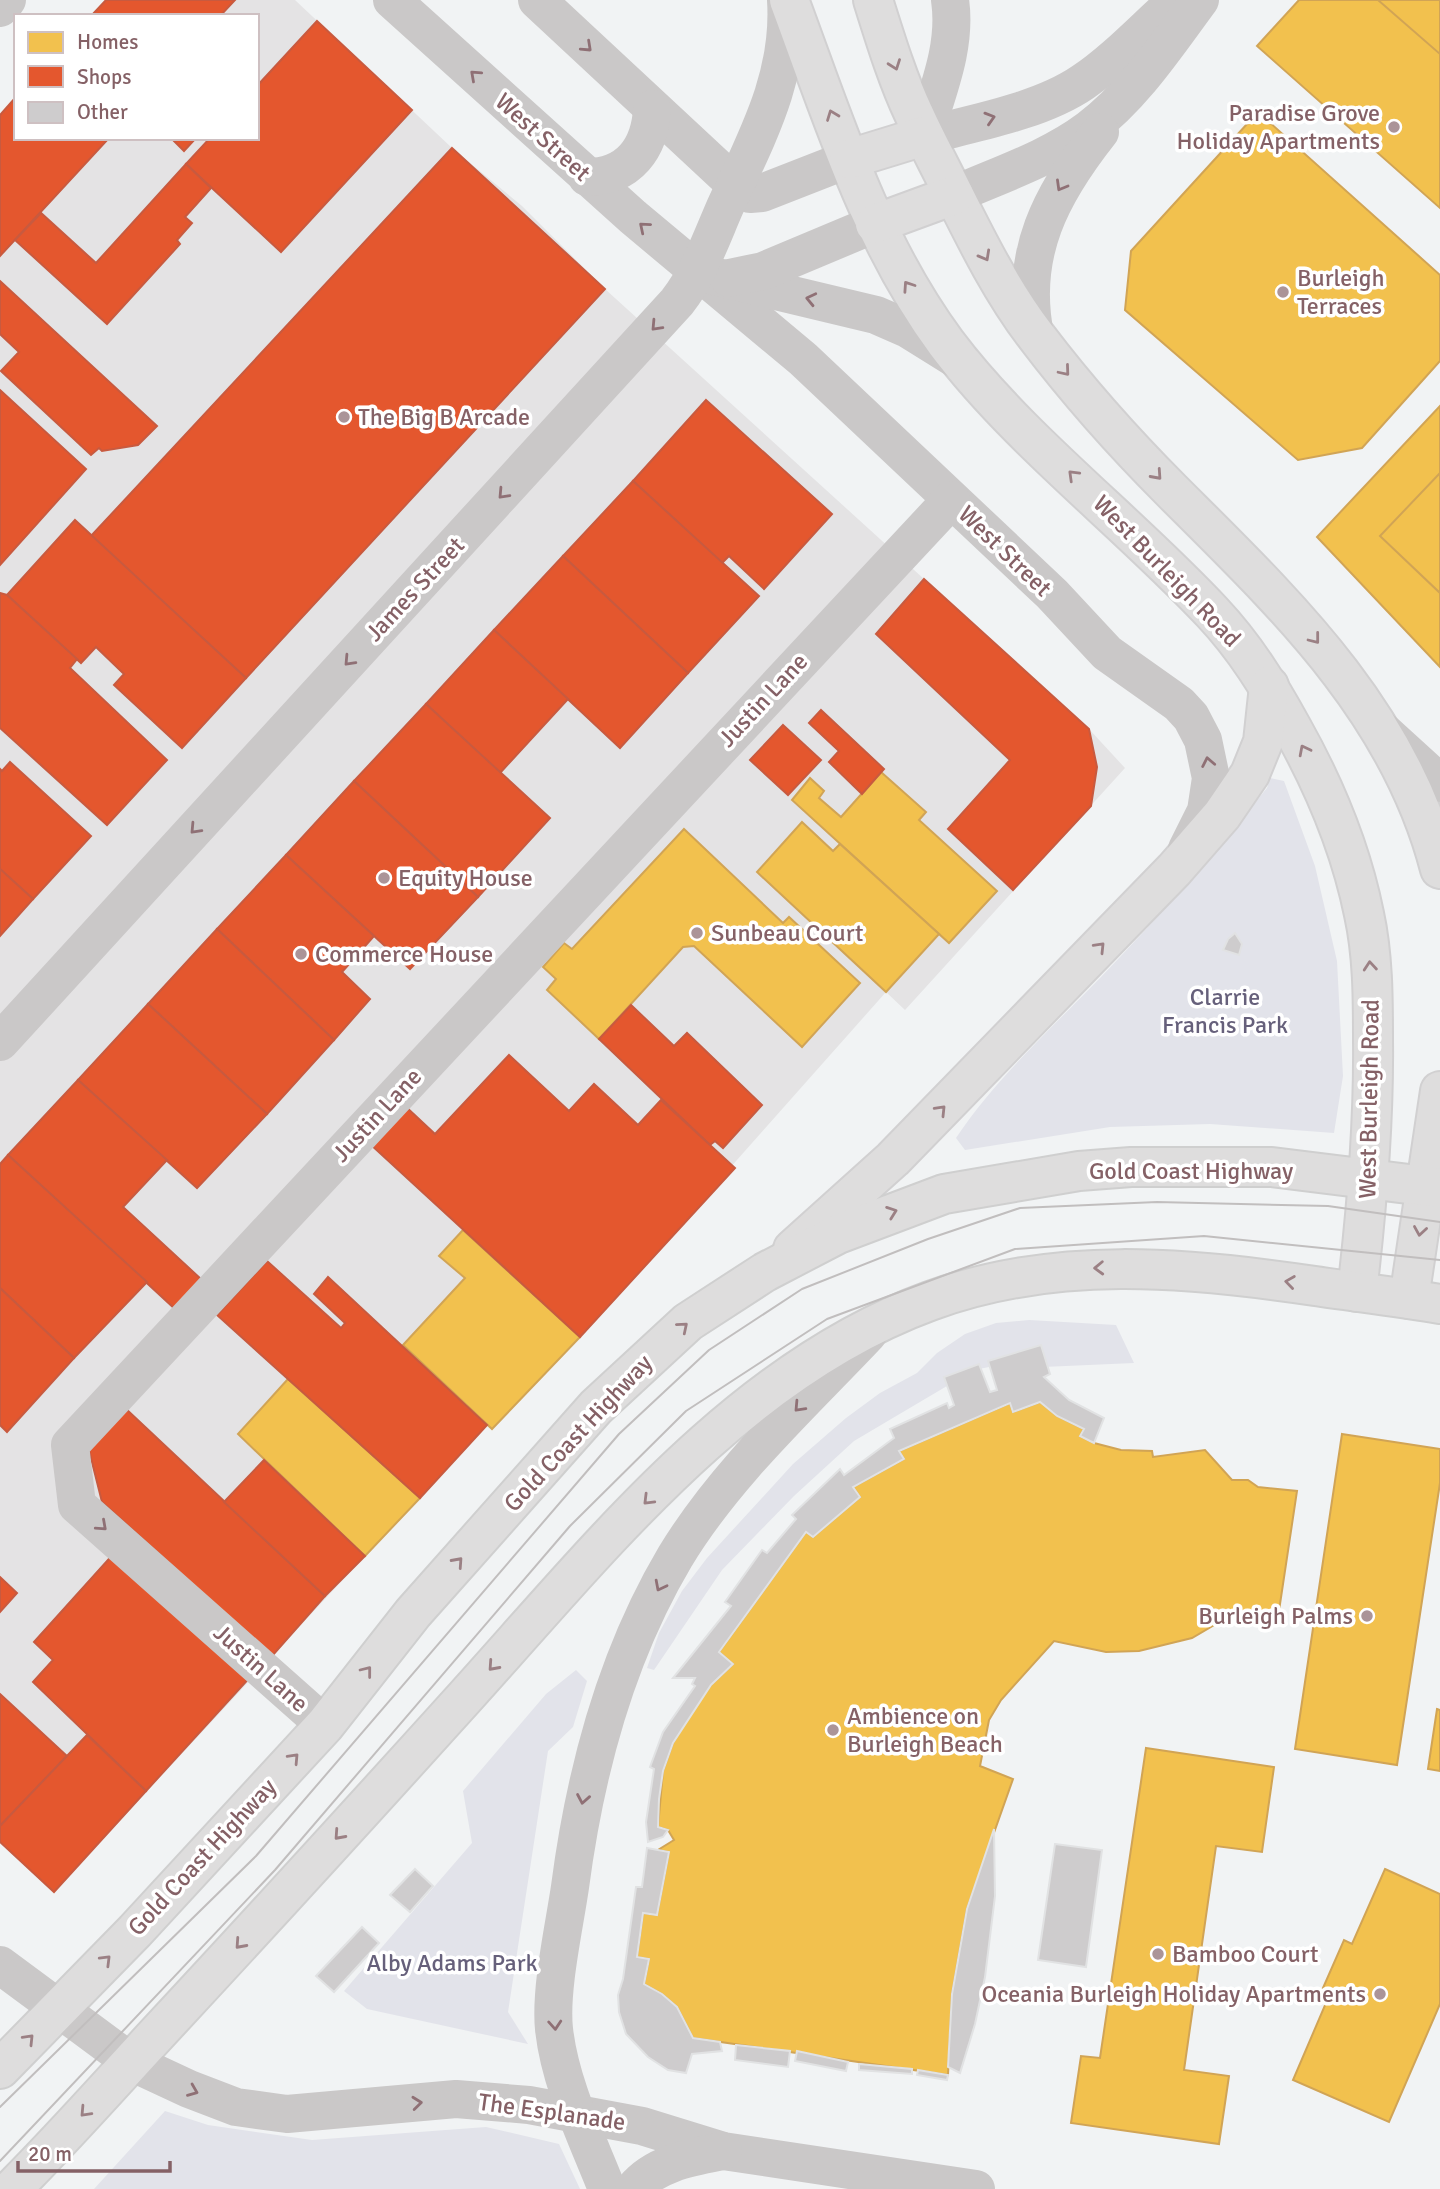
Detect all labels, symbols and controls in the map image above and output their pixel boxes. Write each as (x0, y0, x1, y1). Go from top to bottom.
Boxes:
legend (14, 14, 259, 140)
text: Homes (77, 29, 139, 55)
one-way arrow (579, 38, 592, 51)
one-way arrow (886, 58, 900, 70)
text: Shops (77, 64, 131, 90)
one-way arrow (470, 71, 483, 84)
street label: West Street (489, 86, 597, 188)
place label: Paradise Grove Holiday Apartments (1176, 98, 1380, 156)
text: Other (77, 99, 128, 125)
one-way arrow (826, 110, 840, 122)
one-way arrow (984, 111, 996, 126)
marker: Paradise Grove Holiday Apartments (1386, 119, 1402, 135)
one-way arrow (1056, 178, 1069, 191)
one-way arrow (640, 223, 653, 235)
one-way arrow (977, 248, 990, 261)
place label: Burleigh Terraces (1297, 263, 1385, 321)
one-way arrow (904, 281, 916, 294)
marker: Burleigh Terraces (1275, 284, 1291, 300)
one-way arrow (805, 292, 817, 307)
one-way arrow (652, 318, 665, 331)
one-way arrow (1057, 362, 1069, 375)
place label: The Big B Arcade (358, 402, 530, 432)
marker: The Big B Arcade (336, 409, 352, 425)
one-way arrow (1149, 467, 1161, 480)
one-way arrow (1068, 471, 1081, 484)
one-way arrow (498, 486, 511, 499)
street label: West Burleigh Road (1087, 489, 1247, 653)
street label: West Street (952, 499, 1058, 603)
street label: James Street (359, 531, 471, 647)
one-way arrow (1307, 630, 1319, 643)
street label: Justin Lane (712, 647, 814, 753)
one-way arrow (345, 653, 357, 666)
one-way arrow (1298, 745, 1312, 757)
one-way arrow (1202, 756, 1217, 768)
one-way arrow (191, 821, 204, 834)
place label: Equity House (398, 863, 533, 893)
marker: Equity House (376, 870, 392, 886)
place label: Sunbeau Court (711, 918, 863, 948)
marker: Sunbeau Court (689, 925, 705, 941)
place label: Commerce House (315, 939, 493, 969)
one-way arrow (1091, 942, 1104, 955)
marker: Commerce House (293, 946, 309, 962)
one-way arrow (1363, 960, 1378, 971)
park label: Clarrie Francis Park (1162, 982, 1288, 1040)
street label: West Burleigh Road (1352, 999, 1386, 1199)
street label: Justin Lane (326, 1062, 428, 1168)
one-way arrow (933, 1105, 946, 1118)
street label: Gold Coast Highway (1089, 1156, 1293, 1186)
one-way arrow (886, 1206, 898, 1220)
one-way arrow (1413, 1225, 1428, 1237)
one-way arrow (1093, 1261, 1104, 1276)
one-way arrow (1284, 1275, 1296, 1290)
one-way arrow (674, 1323, 687, 1335)
street label: Gold Coast Highway (497, 1348, 659, 1518)
one-way arrow (794, 1399, 807, 1412)
one-way arrow (643, 1492, 656, 1505)
one-way arrow (93, 1518, 106, 1531)
one-way arrow (450, 1557, 462, 1570)
one-way arrow (655, 1579, 668, 1591)
place label: Burleigh Palms (1198, 1601, 1353, 1631)
marker: Burleigh Palms (1359, 1608, 1375, 1624)
street label: Justin Lane (207, 1618, 315, 1718)
one-way arrow (488, 1658, 501, 1671)
one-way arrow (359, 1666, 372, 1679)
place label: Ambience on Burleigh Beach (847, 1701, 1003, 1759)
marker: Ambience on Burleigh Beach (825, 1722, 841, 1738)
one-way arrow (286, 1753, 299, 1766)
street label: Gold Coast Highway (121, 1772, 283, 1942)
one-way arrow (576, 1793, 591, 1805)
one-way arrow (335, 1826, 348, 1839)
one-way arrow (236, 1936, 249, 1949)
place label: Bamboo Court (1172, 1939, 1318, 1969)
marker: Bamboo Court (1150, 1946, 1166, 1962)
park label: Alby Adams Park (366, 1948, 538, 1978)
one-way arrow (97, 1955, 110, 1968)
place label: Oceania Burleigh Holiday Apartments (981, 1979, 1366, 2009)
marker: Oceania Burleigh Holiday Apartments (1372, 1986, 1388, 2002)
one-way arrow (547, 2020, 562, 2031)
one-way arrow (21, 2034, 34, 2047)
one-way arrow (186, 2082, 198, 2096)
street label: The Esplanade (477, 2087, 627, 2137)
one-way arrow (411, 2096, 422, 2111)
one-way arrow (80, 2104, 93, 2117)
scale bar (18, 2130, 170, 2174)
text: 20 m (28, 2141, 72, 2167)

